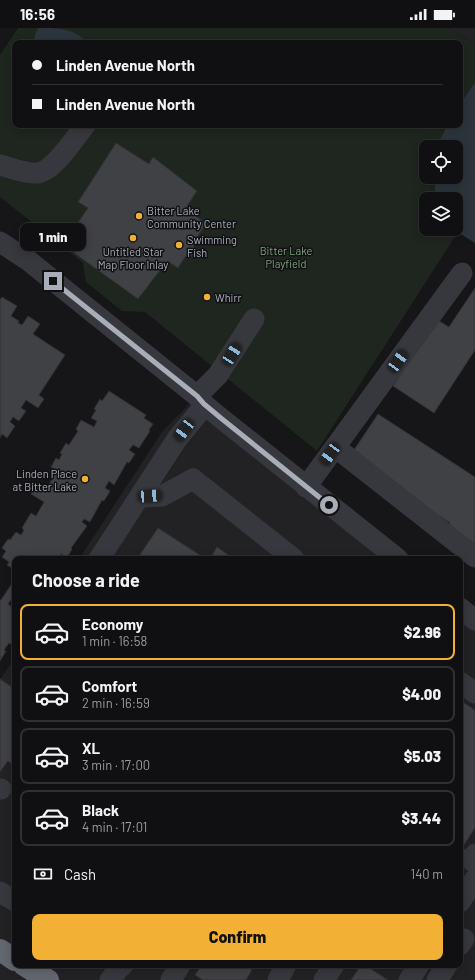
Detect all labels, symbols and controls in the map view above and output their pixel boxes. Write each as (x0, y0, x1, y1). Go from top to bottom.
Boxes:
text: 16:56 (20, 5, 55, 23)
text: Linden Avenue North (56, 56, 195, 74)
text: Linden Avenue North (56, 95, 195, 113)
map controls (419, 140, 463, 236)
button: locate (419, 140, 463, 184)
button: layers (419, 192, 463, 236)
place label: Bitter Lake Community Center (147, 204, 236, 230)
marker: Bitter Lake Community Center (134, 211, 144, 221)
callout: 1 min (20, 223, 86, 251)
text: 1 min (39, 229, 67, 245)
marker: Untitled Star Map Floor Inlay (128, 233, 138, 243)
place label: Swimming Fish (187, 233, 237, 259)
marker: Swimming Fish (174, 240, 184, 250)
park label: Bitter Lake Playfield (260, 244, 312, 270)
place label: Untitled Star Map Floor Inlay (98, 245, 168, 271)
route end (44, 272, 62, 290)
place label: Whirr (215, 291, 241, 304)
marker: Whirr (202, 292, 212, 302)
car (220, 341, 244, 367)
car (386, 348, 410, 374)
car (172, 417, 196, 443)
car (318, 441, 342, 467)
place label: Linden Place at Bitter Lake (13, 467, 77, 493)
marker: Linden Place at Bitter Lake (80, 474, 90, 484)
car (138, 489, 162, 503)
route start (320, 496, 338, 514)
text: Choose a ride (32, 569, 140, 591)
icon: car (34, 614, 70, 650)
text: Economy (82, 615, 143, 633)
text: $2.96 (404, 623, 441, 641)
text: 1 min · 16:58 (82, 633, 147, 649)
icon: car (34, 676, 70, 712)
text: Comfort (82, 677, 137, 695)
text: $4.00 (402, 685, 441, 703)
text: 2 min · 16:59 (82, 695, 150, 711)
icon: car (34, 738, 70, 774)
text: XL (82, 739, 100, 757)
text: $5.03 (404, 747, 441, 765)
text: 3 min · 17:00 (82, 757, 150, 773)
icon: car (34, 800, 70, 836)
text: Black (82, 801, 119, 819)
text: $3.44 (401, 809, 441, 827)
text: 4 min · 17:01 (82, 819, 147, 835)
icon: cash (32, 863, 54, 885)
text: Cash (64, 865, 96, 883)
text: 140 m (411, 866, 443, 882)
button: Confirm (32, 914, 443, 960)

